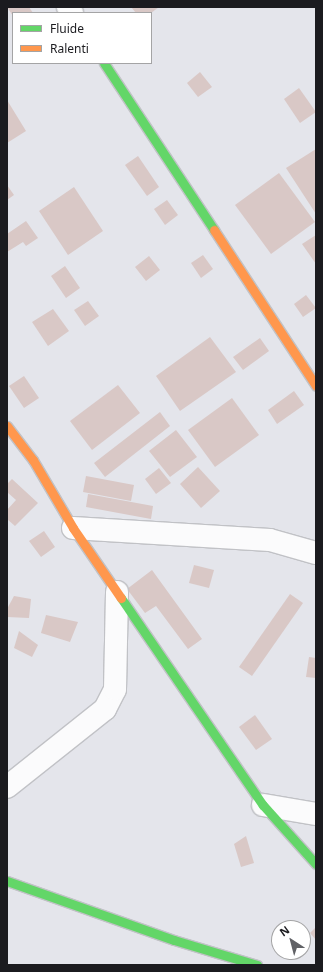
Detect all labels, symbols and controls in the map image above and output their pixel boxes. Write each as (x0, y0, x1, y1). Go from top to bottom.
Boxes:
legend (12, 12, 152, 64)
text: Fluide (50, 20, 84, 37)
text: Ralenti (50, 40, 89, 57)
north arrow (271, 920, 311, 960)
text: N (276, 922, 292, 939)

